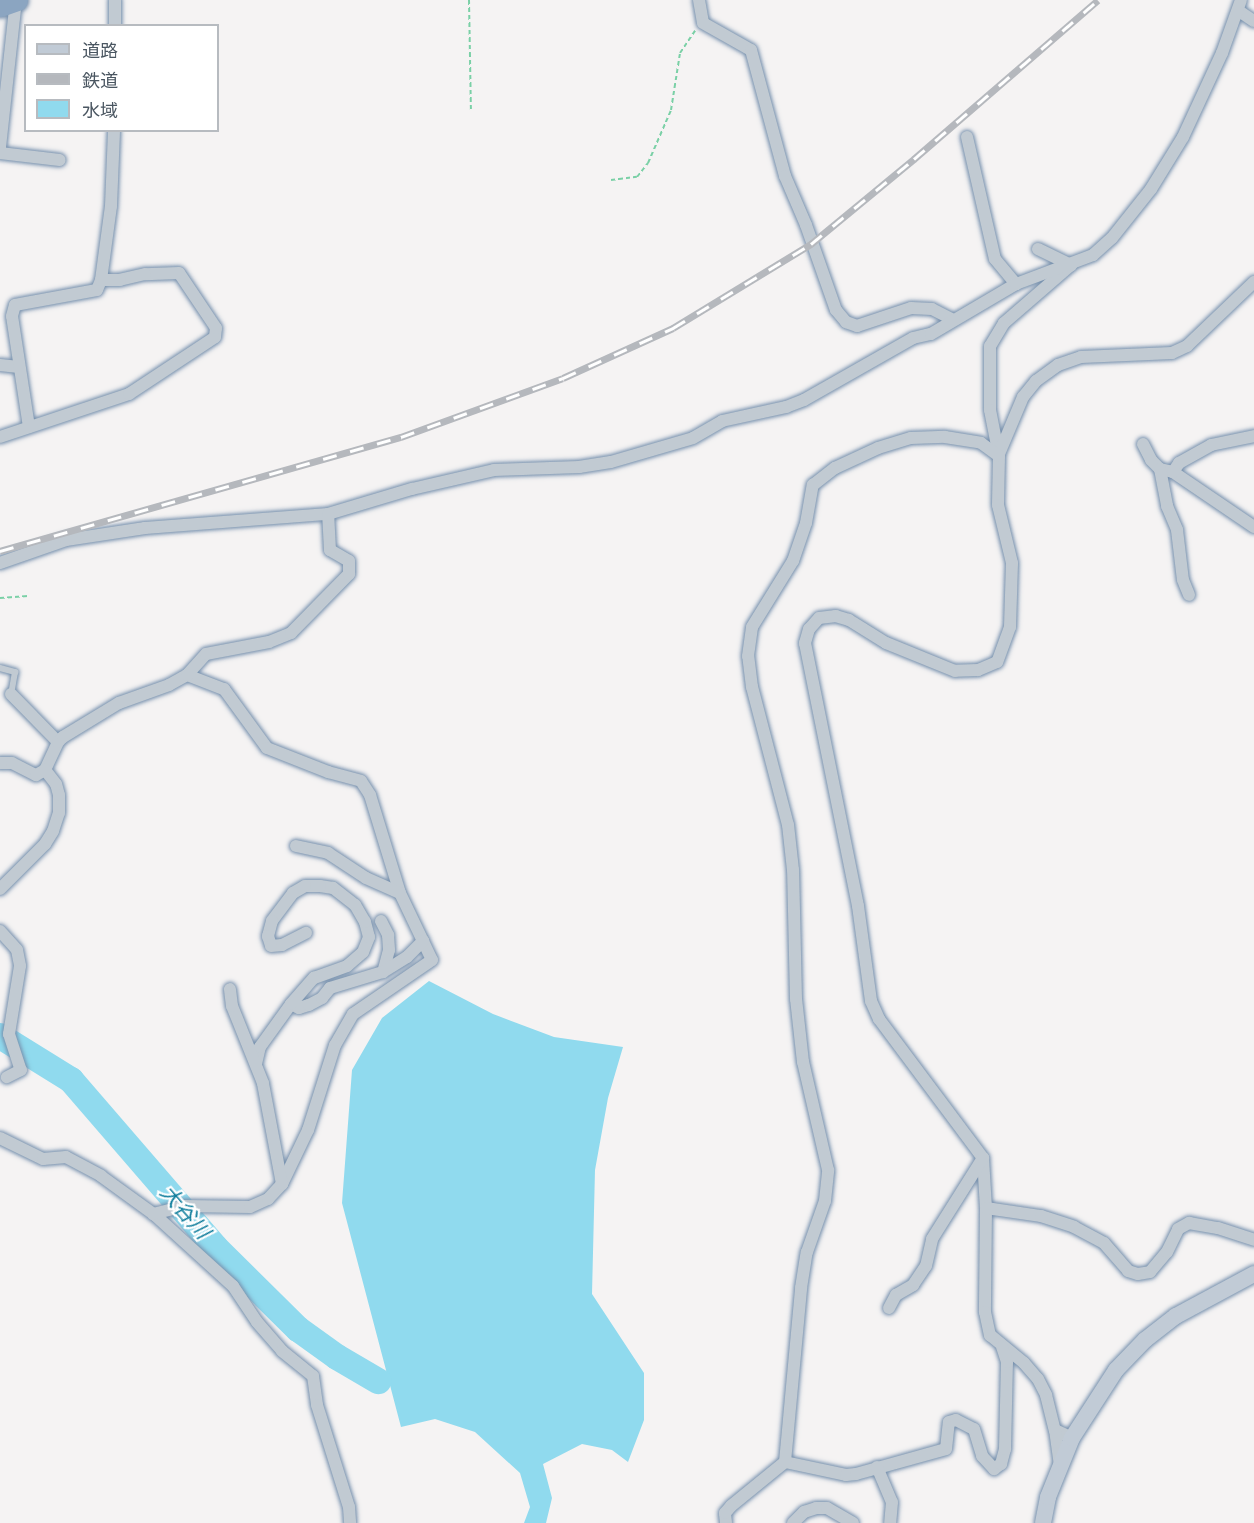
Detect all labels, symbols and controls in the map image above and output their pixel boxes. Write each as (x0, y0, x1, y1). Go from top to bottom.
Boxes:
legend (24, 24, 219, 132)
text: 道路 (82, 40, 118, 62)
text: 鉄道 (82, 70, 118, 92)
text: 水域 (82, 100, 118, 122)
water label: 大谷川 (155, 1180, 215, 1244)

